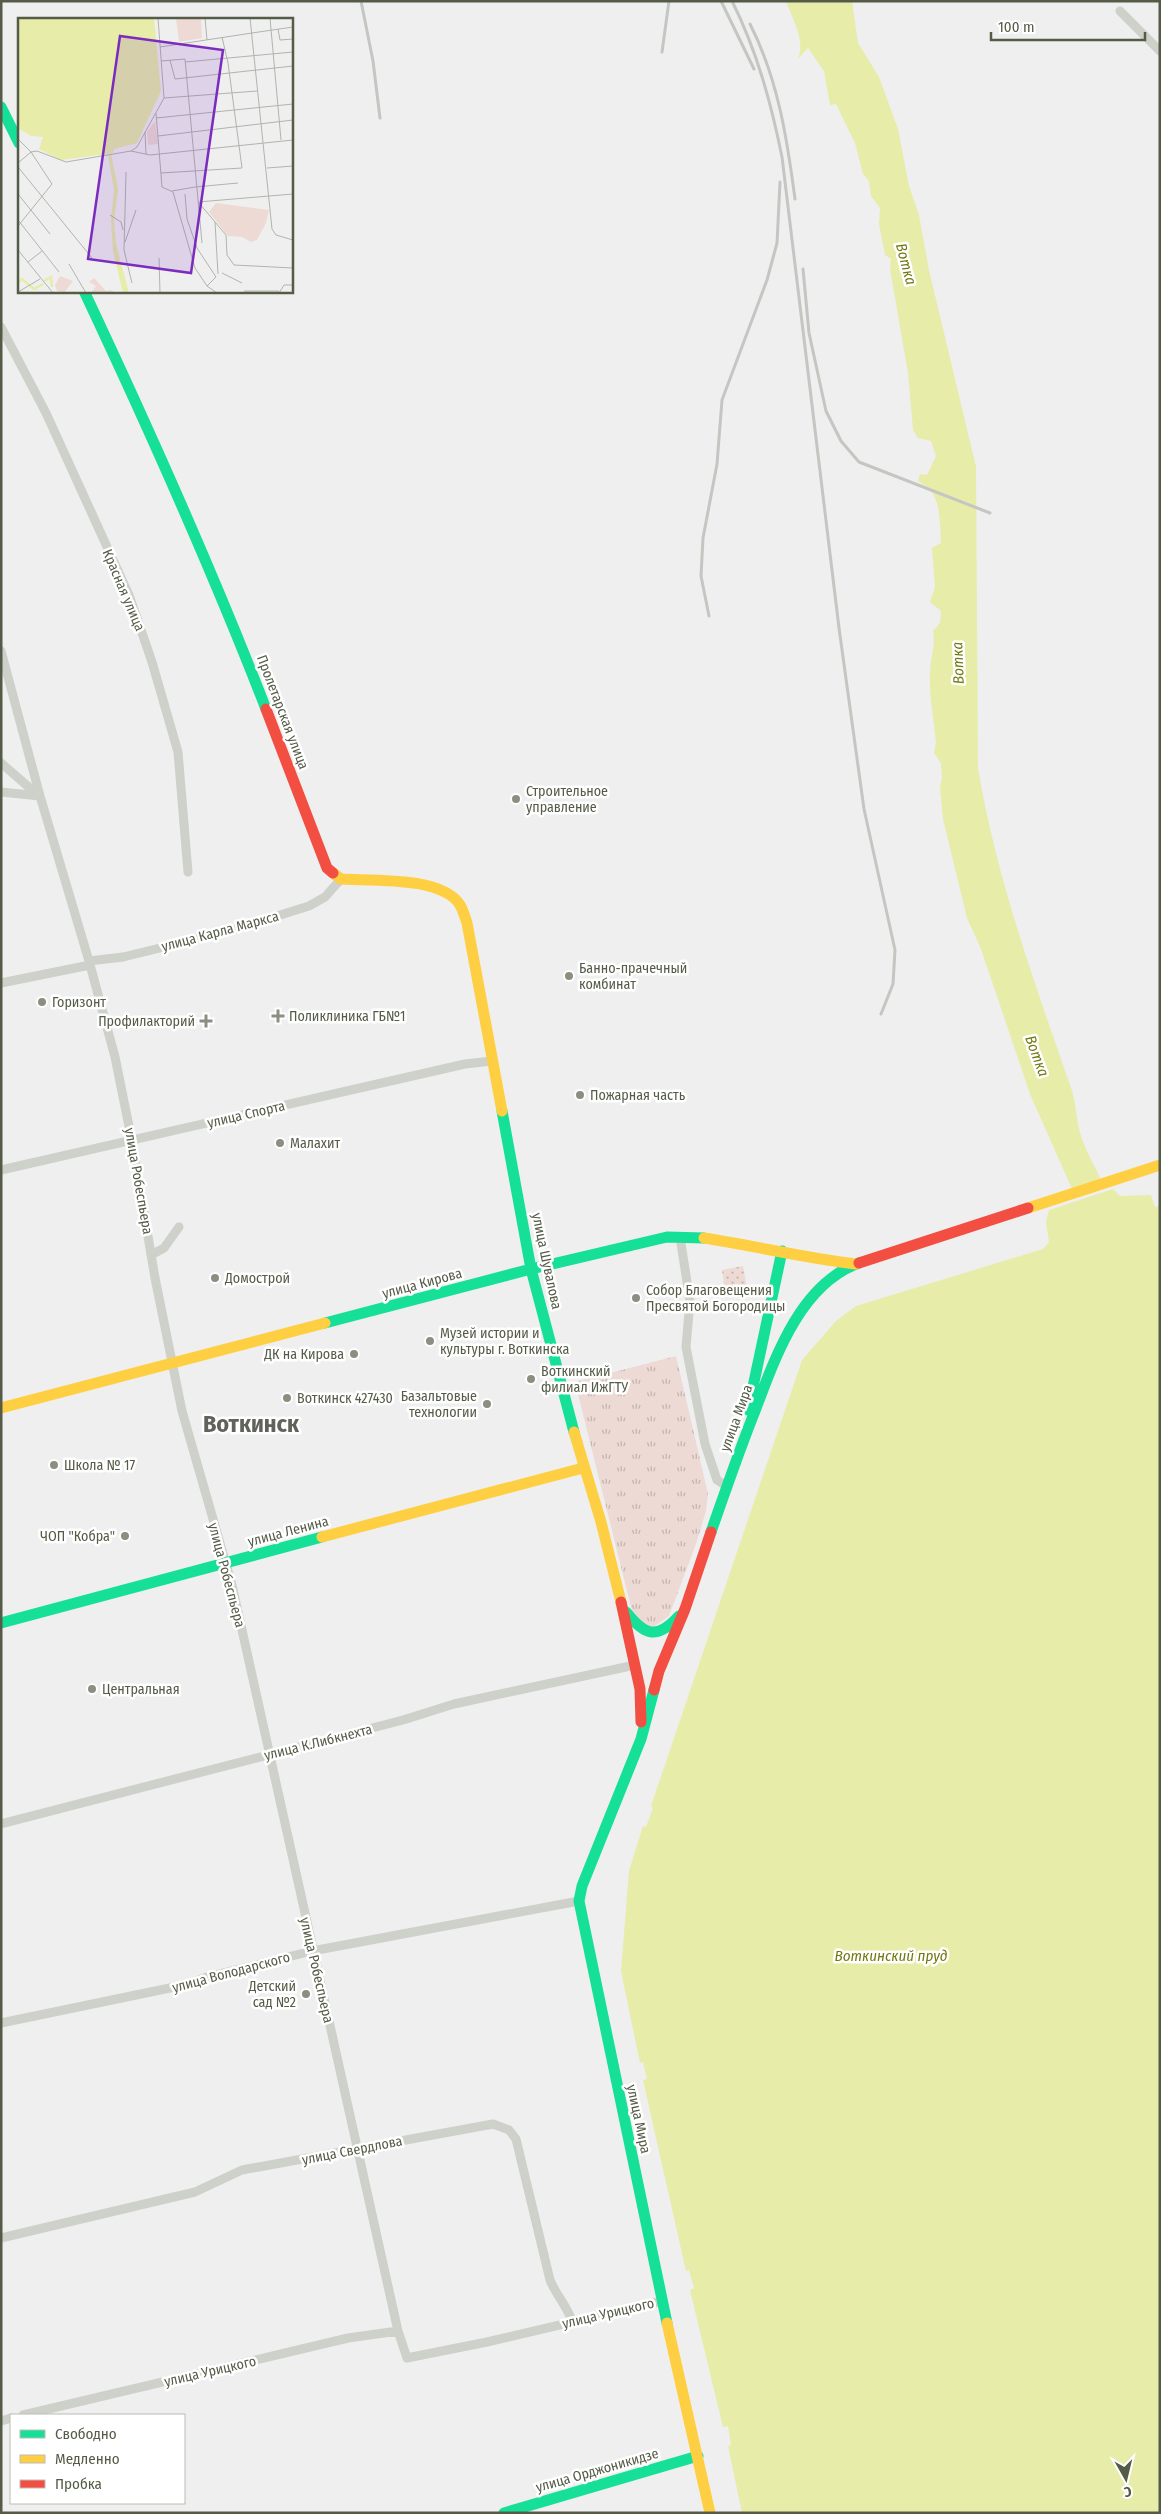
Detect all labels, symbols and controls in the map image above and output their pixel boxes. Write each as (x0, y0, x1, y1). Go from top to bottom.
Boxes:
scale bar (991, 10, 1145, 42)
inset map (18, 18, 292, 292)
text: 100 m (998, 18, 1035, 36)
water label: Вотка (892, 241, 920, 287)
street label: Красная улица (99, 547, 148, 634)
water label: Вотка (948, 641, 968, 685)
street label: Пролетарская улица (253, 653, 312, 772)
place label: Строительное управление (526, 783, 608, 816)
marker: Строительное управление (510, 793, 522, 805)
street label: улица Карла Маркса (160, 908, 281, 955)
place label: Банно-прачечный комбинат (579, 960, 687, 993)
marker: Банно-прачечный комбинат (563, 970, 575, 982)
place label: Горизонт (52, 994, 106, 1011)
marker: Горизонт (36, 996, 48, 1008)
place label: Поликлиника ГБ№1 (289, 1008, 405, 1025)
marker: Поликлиника ГБ№1 (271, 1009, 285, 1023)
place label: Профилакторий (98, 1013, 195, 1030)
marker: Профилакторий (199, 1014, 213, 1028)
water label: Вотка (1021, 1033, 1053, 1079)
place label: Пожарная часть (590, 1087, 686, 1104)
marker: Пожарная часть (574, 1089, 586, 1101)
street label: улица Спорта (206, 1097, 287, 1132)
street label: улица Робеспьера (121, 1127, 156, 1236)
place label: Малахит (290, 1135, 341, 1152)
marker: Малахит (274, 1137, 286, 1149)
street label: улица Шувалова (528, 1211, 565, 1311)
street label: улица Кирова (380, 1265, 464, 1302)
place label: Домострой (224, 1270, 290, 1287)
marker: Домострой (209, 1272, 221, 1284)
place label: Собор Благовещения Пресвятой Богородицы (646, 1282, 785, 1315)
marker: Собор Благовещения Пресвятой Богородицы (630, 1292, 642, 1304)
place label: Музей истории и культуры г. Воткинска (440, 1325, 569, 1358)
marker: Музей истории и культуры г. Воткинска (424, 1335, 436, 1347)
place label: ДК на Кирова (263, 1346, 344, 1363)
marker: ДК на Кирова (348, 1348, 360, 1360)
place label: Воткинский филиал ИжГТУ (541, 1363, 628, 1396)
marker: Воткинский филиал ИжГТУ (525, 1373, 537, 1385)
street label: улица Мира (717, 1382, 756, 1454)
place label: Базальтовые технологии (401, 1388, 477, 1421)
place label: Воткинск 427430 (297, 1390, 393, 1407)
marker: Воткинск 427430 (281, 1392, 293, 1404)
marker: Базальтовые технологии (481, 1398, 493, 1410)
district label: Воткинск (203, 1410, 300, 1438)
place label: Школа № 17 (64, 1457, 135, 1474)
marker: Школа № 17 (48, 1459, 60, 1471)
street label: улица Ленина (246, 1513, 330, 1550)
street label: улица Робеспьера (204, 1521, 249, 1630)
place label: ЧОП "Кобра" (40, 1528, 115, 1545)
marker: ЧОП "Кобра" (119, 1530, 131, 1542)
place label: Центральная (102, 1681, 180, 1698)
marker: Центральная (86, 1683, 98, 1695)
street label: улица К.Либкнехта (262, 1721, 374, 1764)
street label: улица Робеспьера (296, 1916, 337, 2025)
water label: Воткинский пруд (834, 1947, 948, 1965)
street label: улица Володарского (170, 1949, 292, 1996)
place label: Детский сад №2 (248, 1978, 296, 2011)
marker: Детский сад №2 (300, 1988, 312, 2000)
street label: улица Мира (623, 2083, 654, 2155)
street label: улица Свердлова (300, 2132, 404, 2169)
street label: улица Урицкого (561, 2295, 656, 2332)
street label: улица Урицкого (163, 2353, 258, 2390)
legend (10, 2414, 185, 2504)
text: Свободно (55, 2425, 117, 2443)
street label: улица Орджоникидзе (534, 2445, 661, 2496)
text: Медленно (55, 2450, 120, 2468)
north arrow (1101, 2454, 1151, 2504)
text: Пробка (55, 2475, 102, 2493)
text: С (1122, 2482, 1133, 2500)

